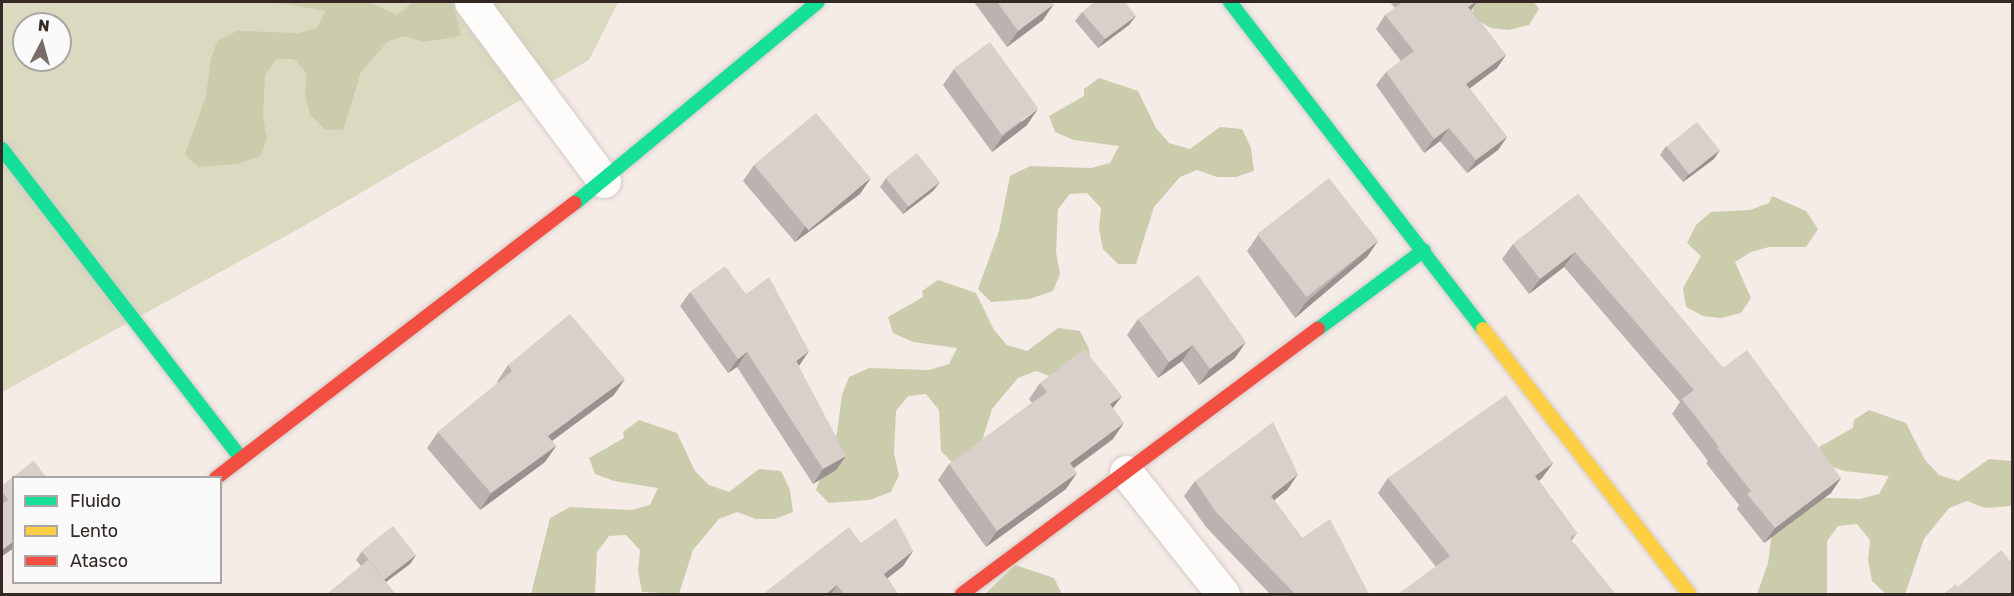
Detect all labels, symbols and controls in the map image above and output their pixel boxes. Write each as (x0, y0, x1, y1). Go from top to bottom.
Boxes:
north arrow (12, 12, 72, 72)
text: N (37, 16, 50, 36)
legend (12, 476, 222, 584)
text: Fluido (70, 490, 121, 512)
text: Lento (70, 520, 118, 542)
text: Atasco (70, 550, 128, 572)

